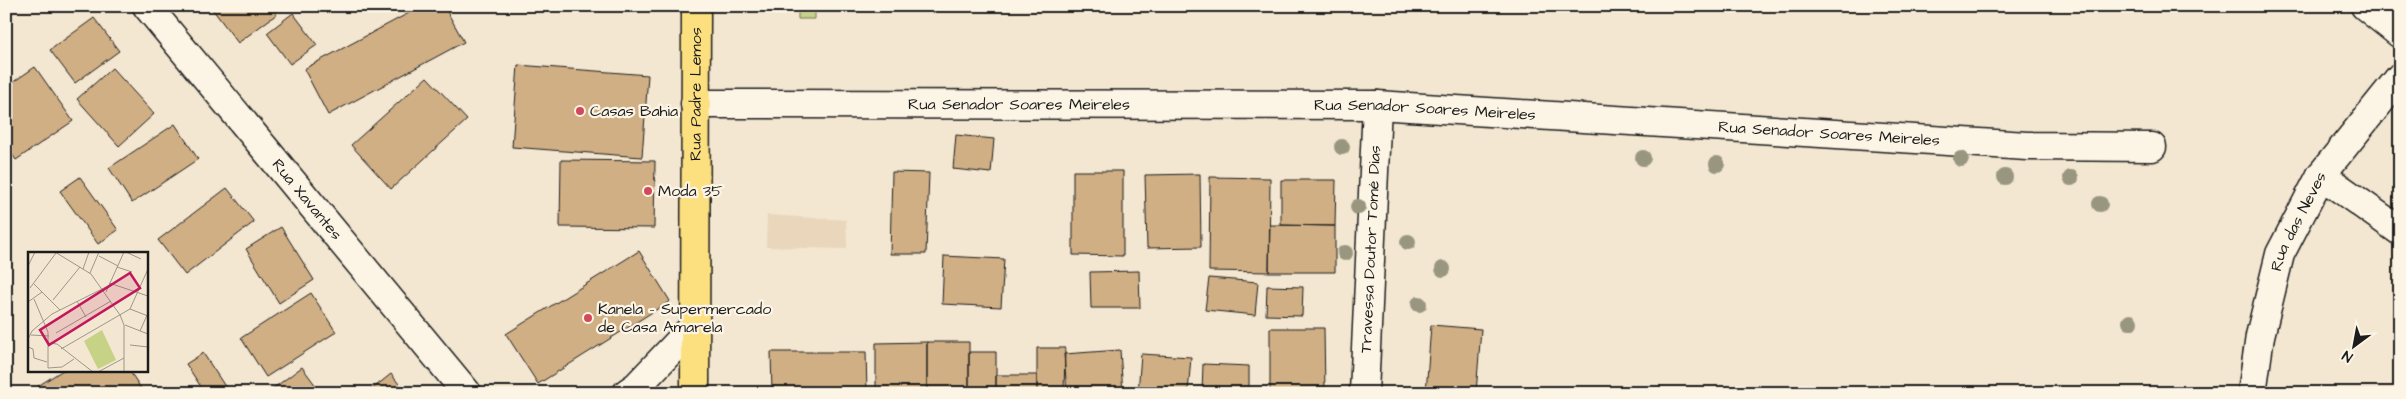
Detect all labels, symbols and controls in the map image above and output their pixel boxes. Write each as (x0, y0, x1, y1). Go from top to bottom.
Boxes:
street label: Rua Padre Lemos (685, 27, 707, 161)
street label: Rua Senador Soares Meireles (908, 93, 1130, 116)
street label: Rua Senador Soares Meireles (1314, 94, 1536, 126)
place label: Casas Bahia (590, 100, 678, 122)
marker: Casas Bahia (574, 105, 586, 117)
street label: Rua Senador Soares Meireles (1718, 116, 1941, 151)
street label: Travessa Doutor Tomé Dias (1355, 145, 1386, 354)
street label: Rua Xavantes (267, 154, 347, 245)
street label: Rua das Neves (2265, 168, 2332, 273)
place label: Moda 35 (658, 180, 723, 202)
marker: Moda 35 (642, 185, 654, 197)
inset map (28, 252, 148, 372)
place label: Kanela - Supermercado de Casa Amarela (598, 298, 771, 338)
marker: Kanela - Supermercado de Casa Amarela (582, 312, 594, 324)
north arrow (2328, 322, 2378, 372)
text: N (2338, 345, 2357, 367)

